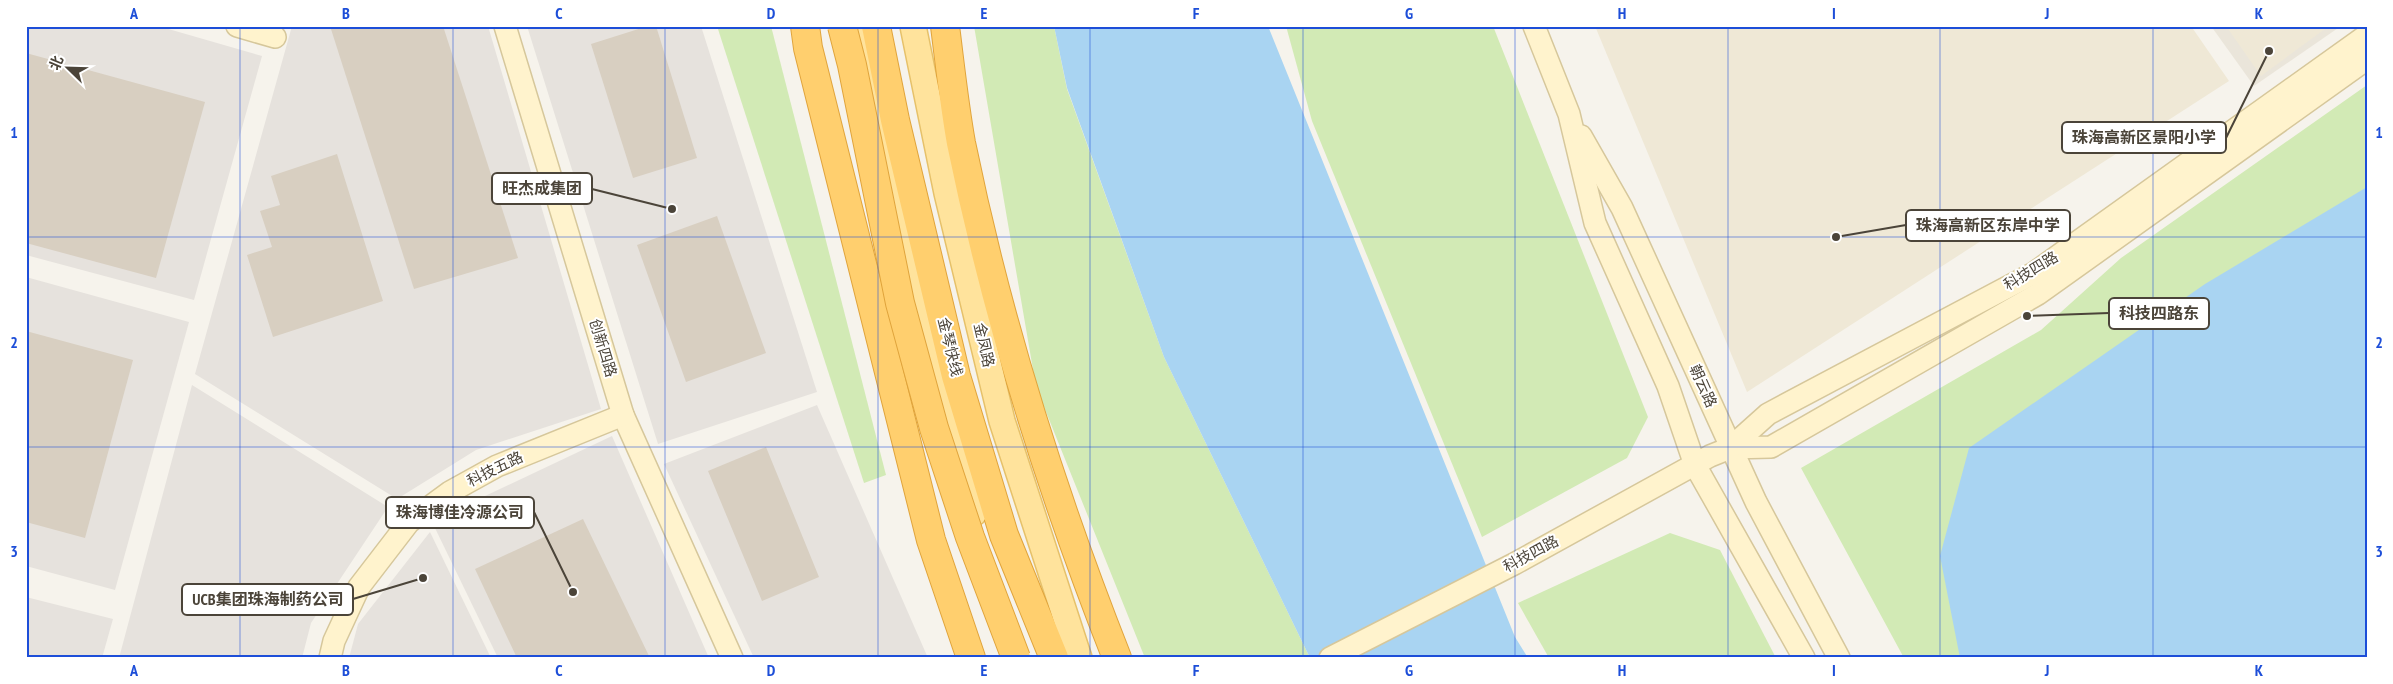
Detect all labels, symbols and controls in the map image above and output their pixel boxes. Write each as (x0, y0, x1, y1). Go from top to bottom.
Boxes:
text: A (129, 3, 139, 23)
text: B (342, 3, 350, 23)
text: C (555, 3, 563, 23)
text: D (767, 3, 776, 23)
text: E (981, 3, 988, 23)
text: F (1193, 3, 1200, 23)
text: G (1405, 3, 1413, 23)
text: H (1618, 3, 1626, 23)
text: I (1832, 3, 1836, 23)
text: J (2044, 3, 2049, 23)
text: K (2255, 3, 2264, 23)
north arrow (42, 42, 92, 92)
text: 北 (45, 53, 67, 73)
text: 1 (10, 122, 18, 142)
callout: 珠海高新区景阳小学 (2062, 122, 2226, 153)
text: 1 (2375, 122, 2383, 142)
text: 珠海高新区景阳小学 (2072, 127, 2216, 147)
callout: 旺杰成集团 (492, 173, 592, 204)
text: 旺杰成集团 (502, 178, 582, 198)
callout: 珠海高新区东岸中学 (1906, 210, 2070, 241)
text: 珠海高新区东岸中学 (1916, 215, 2060, 235)
street label: 科技四路 (2000, 247, 2061, 294)
callout: 科技四路东 (2109, 298, 2209, 329)
text: 科技四路东 (2119, 303, 2199, 323)
street label: 金琴快线 (934, 315, 967, 378)
street label: 创新四路 (586, 316, 621, 379)
street label: 金凤路 (970, 321, 999, 369)
text: 2 (10, 332, 18, 352)
text: 2 (2375, 332, 2383, 352)
street label: 朝云路 (1686, 361, 1721, 410)
street label: 科技五路 (464, 447, 526, 490)
callout: 珠海博佳冷源公司 (386, 497, 534, 528)
text: 珠海博佳冷源公司 (396, 502, 524, 522)
street label: 科技四路 (1500, 531, 1562, 576)
text: 3 (10, 541, 18, 561)
text: 3 (2375, 541, 2383, 561)
callout: UCB集团珠海制药公司 (182, 584, 353, 615)
text: UCB集团珠海制药公司 (192, 589, 344, 609)
text: A (129, 660, 139, 680)
text: B (342, 660, 350, 680)
text: C (555, 660, 563, 680)
text: D (767, 660, 776, 680)
text: E (981, 660, 988, 680)
text: F (1193, 660, 1200, 680)
text: G (1405, 660, 1413, 680)
text: H (1618, 660, 1626, 680)
text: I (1832, 660, 1836, 680)
text: J (2044, 660, 2049, 680)
text: K (2255, 660, 2264, 680)

